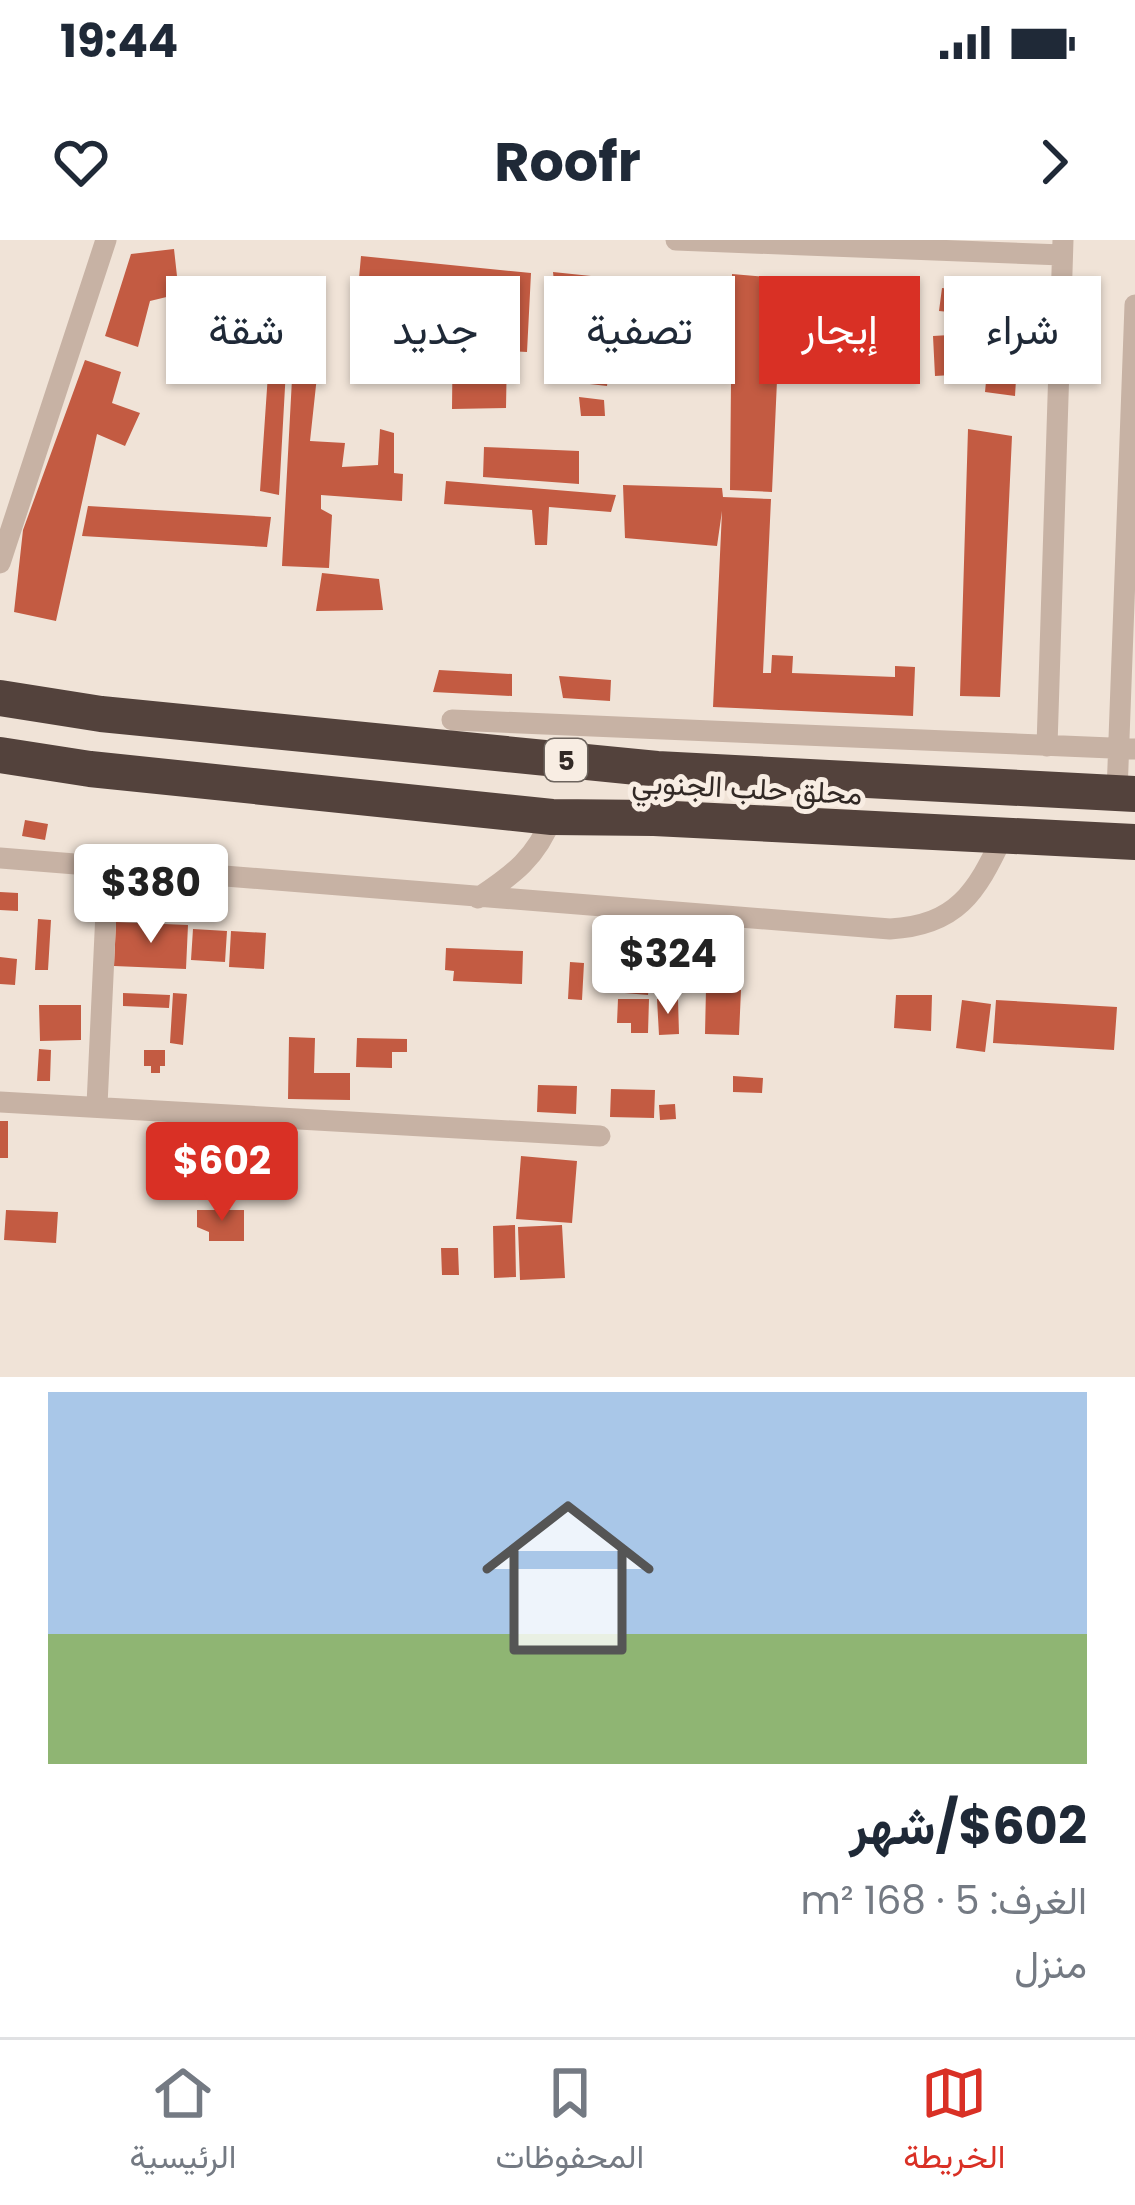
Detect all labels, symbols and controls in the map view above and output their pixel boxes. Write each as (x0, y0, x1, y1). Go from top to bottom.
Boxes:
text: 19:44 (60, 10, 178, 73)
text: Roofr (494, 124, 641, 200)
icon: heart (48, 129, 114, 195)
icon: forward (1021, 129, 1087, 195)
chip: شقة (166, 276, 326, 384)
chip: جديد (350, 276, 520, 384)
chip: تصفية (544, 276, 735, 384)
chip: إيجار (759, 276, 920, 384)
chip: شراء (944, 276, 1101, 384)
road number: 5 (545, 739, 587, 781)
street label: محلق حلب الجنوبي (630, 760, 863, 819)
pin: $380 (80, 844, 222, 946)
text: $380 (101, 855, 201, 910)
pin: $324 (597, 915, 739, 1017)
text: $324 (619, 926, 717, 981)
pin: $602 (151, 1122, 293, 1224)
text: $602 (173, 1133, 271, 1188)
icon: home (460, 1470, 676, 1686)
text: $602/شهر (849, 1790, 1087, 1862)
text: الغرف: 5 · 168 m² (801, 1873, 1087, 1928)
text: منزل (1014, 1937, 1087, 1992)
tab: الرئيسية (130, 2060, 236, 2186)
tab: المحفوظات (495, 2060, 644, 2186)
tab: الخريطة (903, 2060, 1005, 2186)

